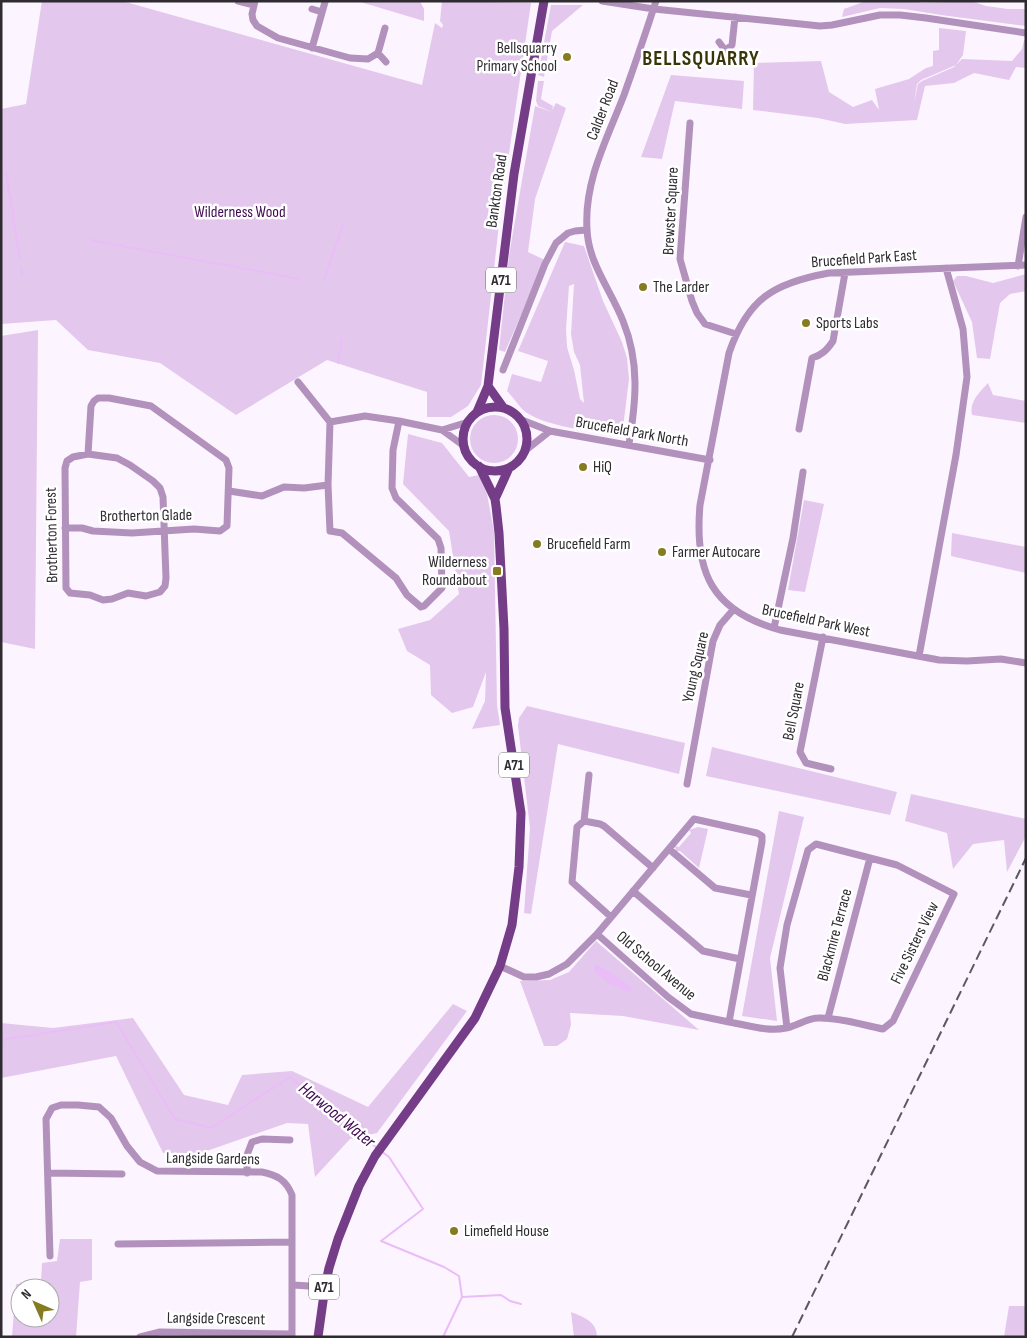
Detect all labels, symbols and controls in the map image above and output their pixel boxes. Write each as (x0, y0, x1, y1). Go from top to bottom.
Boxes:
place label: Bellsquarry Primary School (476, 39, 557, 76)
district label: BELLSQUARRY (642, 46, 760, 71)
marker: Bellsquarry Primary School (561, 51, 573, 63)
street label: Calder Road (583, 77, 623, 143)
street label: Bankton Road (482, 153, 512, 229)
street label: Brewster Square (659, 167, 683, 255)
park label: Wilderness Wood (194, 203, 286, 222)
street label: Brucefield Park East (811, 246, 918, 272)
road number: A71 (486, 268, 516, 292)
place label: The Larder (653, 278, 710, 297)
marker: The Larder (637, 281, 649, 293)
place label: Sports Labs (816, 314, 879, 333)
marker: Sports Labs (800, 317, 812, 329)
street label: Brucefield Park North (574, 413, 690, 451)
place label: HiQ (593, 458, 612, 477)
marker: HiQ (577, 461, 589, 473)
street label: Brotherton Forest (42, 487, 62, 583)
street label: Brotherton Glade (100, 506, 192, 526)
place label: Brucefield Farm (547, 535, 631, 554)
marker: Brucefield Farm (531, 538, 543, 550)
place label: Farmer Autocare (672, 543, 760, 562)
marker: Farmer Autocare (656, 546, 668, 558)
place label: Wilderness Roundabout (422, 553, 487, 590)
marker: Wilderness Roundabout (491, 565, 503, 577)
street label: Brucefield Park West (760, 600, 872, 642)
street label: Young Square (679, 630, 713, 704)
street label: Bell Square (779, 680, 809, 742)
road number: A71 (499, 752, 529, 778)
street label: Blackmire Terrace (814, 887, 856, 983)
street label: Five Sisters View (887, 899, 943, 987)
street label: Old School Avenue (612, 927, 700, 1005)
water label: Harwood Water (295, 1078, 380, 1153)
street label: Langside Gardens (166, 1149, 260, 1169)
place label: Limefield House (464, 1222, 549, 1241)
marker: Limefield House (448, 1225, 460, 1237)
road number: A71 (309, 1274, 339, 1300)
north arrow (10, 1278, 60, 1328)
text: N (18, 1286, 35, 1303)
street label: Langside Crescent (167, 1309, 266, 1329)

